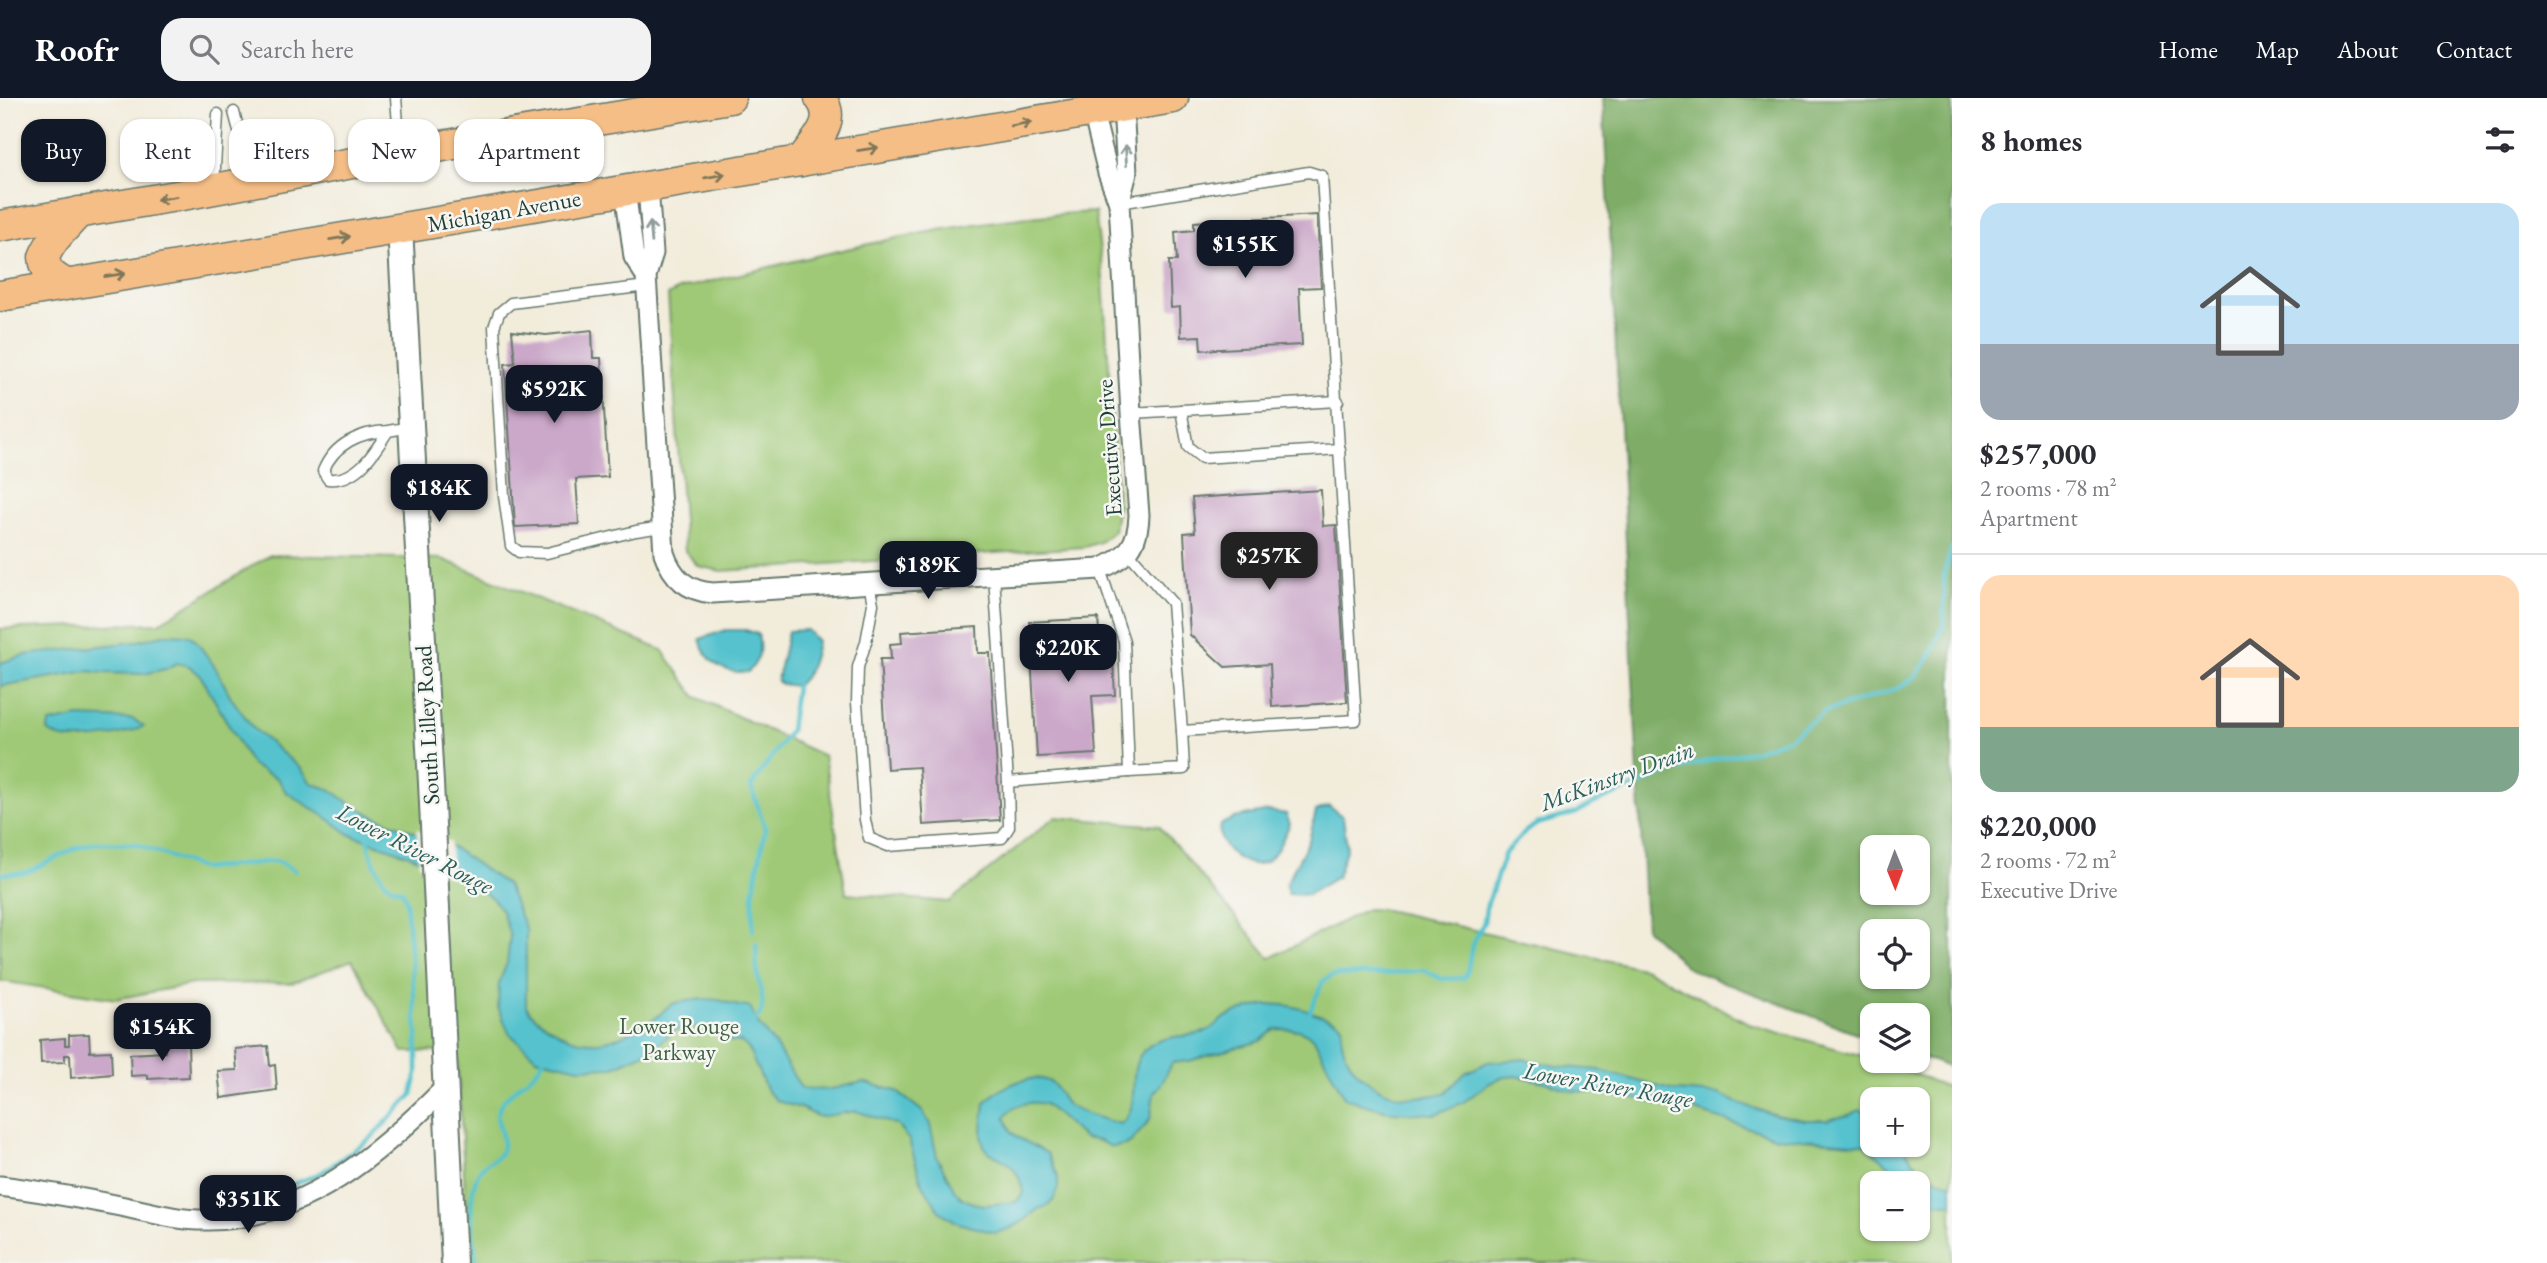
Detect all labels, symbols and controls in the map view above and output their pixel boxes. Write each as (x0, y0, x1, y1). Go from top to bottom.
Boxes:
search box (161, 18, 651, 81)
text: Roofr (35, 28, 119, 71)
icon: search (185, 30, 223, 68)
text: Search here (241, 32, 354, 66)
text: Home (2158, 34, 2218, 65)
text: Map (2256, 34, 2299, 65)
text: About (2337, 34, 2398, 65)
text: Contact (2436, 34, 2512, 65)
one-way arrow (1009, 117, 1032, 130)
chip: Buy (21, 119, 106, 182)
chip: Rent (120, 119, 215, 182)
chip: Filters (229, 119, 334, 182)
chip: New (348, 119, 440, 182)
chip: Apartment (454, 119, 604, 182)
text: 8 homes (1980, 121, 2082, 160)
icon: filters (2481, 121, 2519, 159)
one-way arrow (856, 142, 879, 155)
one-way arrow (1119, 144, 1132, 167)
one-way arrow (703, 169, 726, 182)
street label: Michigan Avenue (425, 183, 583, 239)
one-way arrow (156, 192, 179, 205)
pin: $155K (1196, 220, 1294, 280)
one-way arrow (645, 222, 658, 244)
text: $155K (1213, 228, 1277, 258)
one-way arrow (328, 231, 351, 244)
icon: home (2187, 248, 2313, 374)
one-way arrow (104, 268, 126, 281)
pin: $592K (505, 366, 603, 425)
text: $592K (522, 373, 586, 403)
street label: Executive Drive (1089, 378, 1129, 518)
text: $257,000 (1980, 434, 2096, 473)
pin: $184K (390, 464, 488, 524)
text: $184K (407, 472, 471, 502)
text: 2 rooms · 78 m² (1980, 473, 2117, 503)
text: Apartment (1980, 503, 2078, 533)
pin: $257K (1220, 532, 1318, 592)
text: $257K (1237, 540, 1301, 570)
pin: $189K (879, 542, 977, 601)
text: $189K (896, 549, 960, 579)
icon: home (2187, 620, 2313, 746)
pin: $220K (1019, 624, 1117, 684)
text: $220K (1036, 632, 1100, 662)
street label: South Lilley Road (408, 644, 446, 806)
water label: McKinstry Drain (1534, 733, 1698, 818)
water label: Lower River Rouge (331, 795, 499, 902)
text: $220,000 (1980, 806, 2096, 845)
north arrow (1860, 835, 1930, 905)
map controls (1860, 835, 1930, 1241)
text: 2 rooms · 72 m² (1980, 845, 2117, 875)
text: Executive Drive (1980, 875, 2118, 905)
button: locate (1860, 919, 1930, 989)
button: layers (1860, 1003, 1930, 1073)
pin: $154K (113, 1004, 211, 1063)
text: $154K (130, 1011, 194, 1041)
park label: Lower Rouge Parkway (619, 1011, 739, 1067)
water label: Lower River Rouge (1520, 1054, 1696, 1115)
button: + (1860, 1087, 1930, 1157)
button: − (1860, 1171, 1930, 1241)
pin: $351K (199, 1176, 297, 1235)
text: $351K (216, 1183, 280, 1213)

